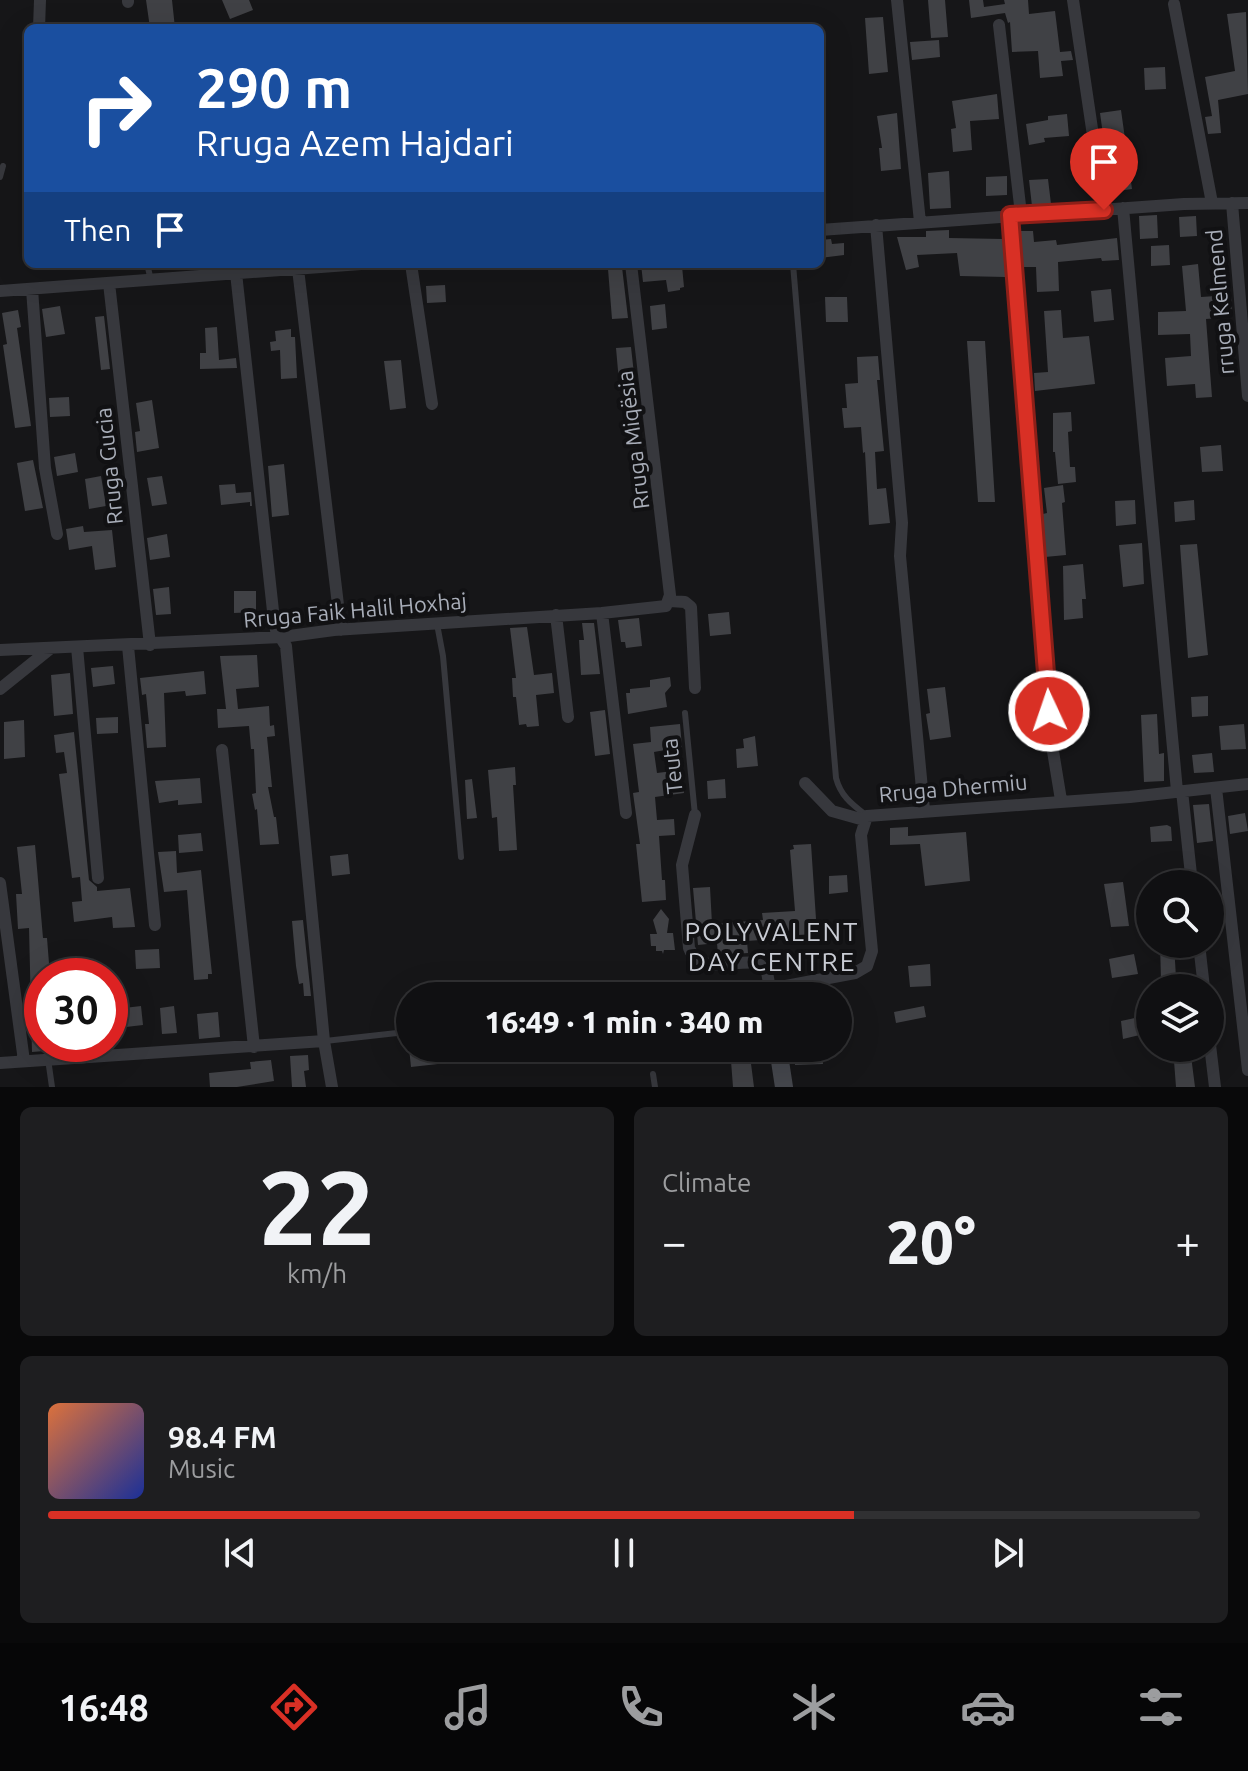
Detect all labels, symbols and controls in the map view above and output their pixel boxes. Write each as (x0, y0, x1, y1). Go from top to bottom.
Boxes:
icon: right (64, 56, 168, 160)
text: 290 m (196, 56, 352, 119)
text: Rruga Azem Hajdari (196, 122, 514, 163)
pin (1070, 128, 1138, 210)
icon: arrive (1082, 140, 1126, 184)
icon: arrive (148, 208, 192, 252)
text: Then (64, 213, 132, 247)
street label: rruga Kelmend (1201, 228, 1238, 376)
street label: Rruga Miqësia (612, 369, 653, 511)
street label: Rruga Gucia (90, 406, 127, 526)
street label: Rruga Faik Halil Hoxhaj (242, 587, 468, 632)
position arrow (1007, 669, 1091, 753)
street label: Teuta (656, 737, 687, 795)
street label: Rruga Dhermiu (878, 769, 1028, 806)
map controls (1136, 870, 1224, 1062)
button: search (1136, 870, 1224, 958)
district label: POLYVALENT DAY CENTRE (684, 917, 860, 976)
speed limit sign: 30 (24, 958, 128, 1062)
button: layers (1136, 974, 1224, 1062)
text: 16:49 · 1 min · 340 m (485, 1005, 763, 1039)
text: 22 (258, 1148, 376, 1265)
text: Climate (662, 1168, 751, 1197)
text: 20° (886, 1208, 976, 1275)
text: − (662, 1217, 687, 1266)
text: + (1175, 1217, 1200, 1266)
text: km/h (287, 1259, 347, 1288)
text: 98.4 FM (168, 1420, 277, 1454)
text: Music (168, 1454, 235, 1483)
icon: previous (218, 1531, 262, 1575)
icon: pause (602, 1531, 646, 1575)
icon: next (986, 1531, 1030, 1575)
icon: directions (266, 1679, 322, 1735)
icon: music (440, 1679, 496, 1735)
icon: phone (613, 1679, 669, 1735)
icon: climate (786, 1679, 842, 1735)
icon: car (960, 1679, 1016, 1735)
icon: filters (1133, 1679, 1189, 1735)
text: 16:48 (59, 1687, 149, 1728)

